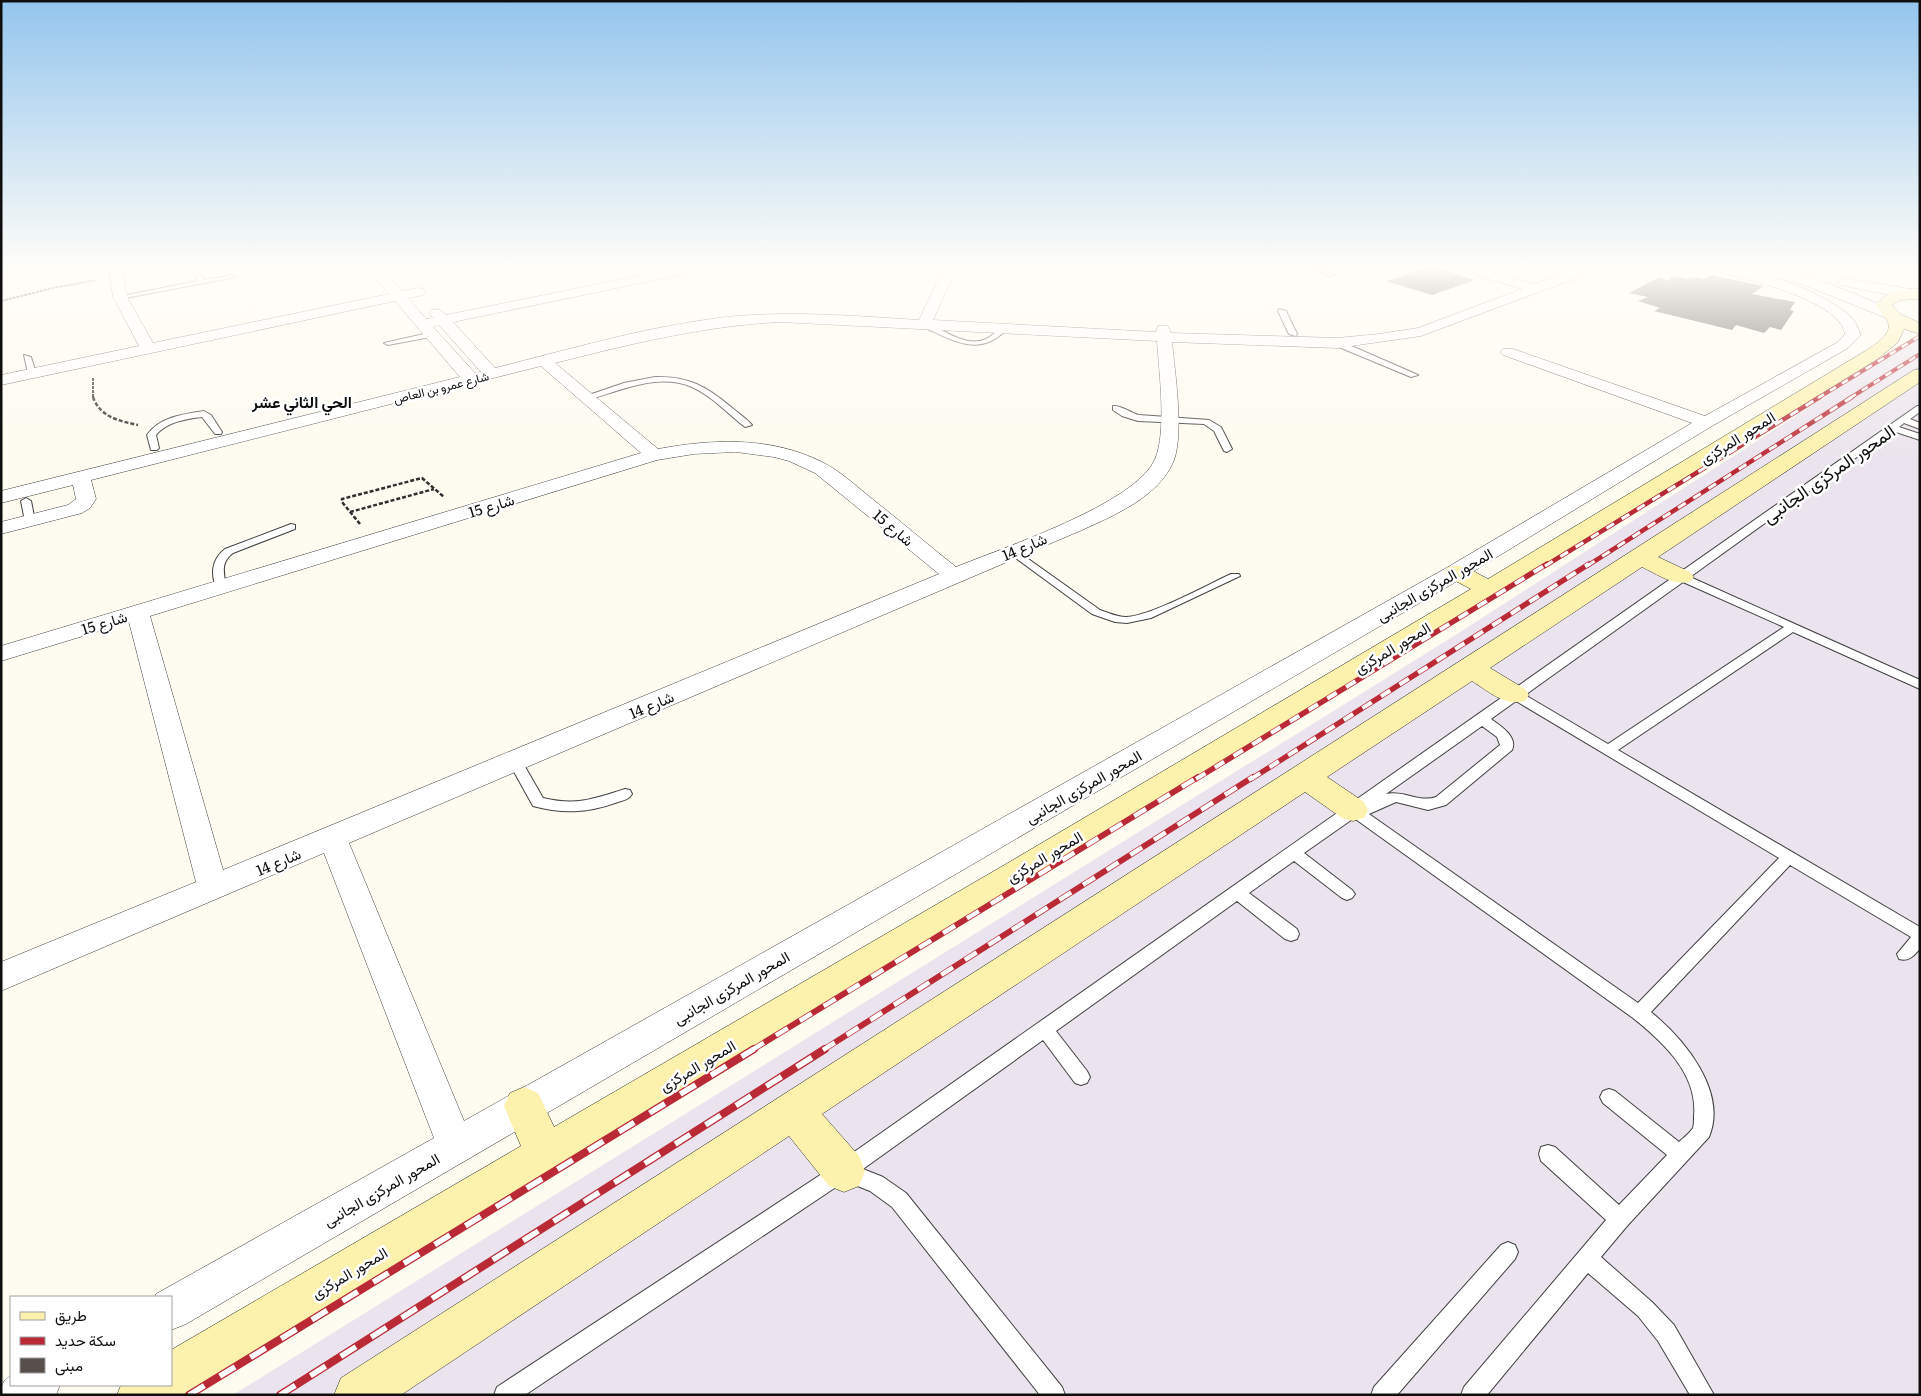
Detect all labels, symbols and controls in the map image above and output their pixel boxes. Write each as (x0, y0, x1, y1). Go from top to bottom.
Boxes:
street label: شارع عمرو بن العاص (391, 366, 491, 409)
district label: الحي الثاني عشر (251, 389, 352, 416)
street label: المحور المركزى (1695, 405, 1779, 469)
street label: المحور المركزى الجانبى (1756, 417, 1900, 529)
street label: شارع 15 (465, 487, 517, 524)
street label: شارع 15 (868, 503, 919, 552)
street label: شارع 14 (998, 526, 1051, 567)
street label: المحور المركزى الجانبى (1372, 541, 1496, 627)
street label: شارع 15 (78, 604, 130, 641)
street label: المحور المركزى (1350, 615, 1434, 679)
street label: شارع 14 (625, 684, 678, 725)
street label: المحور المركزى الجانبى (1021, 743, 1145, 829)
street label: المحور المركزى (1002, 824, 1086, 888)
street label: شارع 14 (252, 841, 305, 882)
street label: المحور المركزى الجانبى (669, 944, 793, 1030)
street label: المحور المركزى (655, 1033, 739, 1097)
street label: المحور المركزى الجانبى (319, 1146, 443, 1232)
street label: المحور المركزى (307, 1240, 391, 1304)
legend (10, 1296, 172, 1386)
text: طريق (55, 1303, 87, 1326)
text: سكة حديد (55, 1328, 116, 1351)
text: مبنى (55, 1353, 83, 1376)

